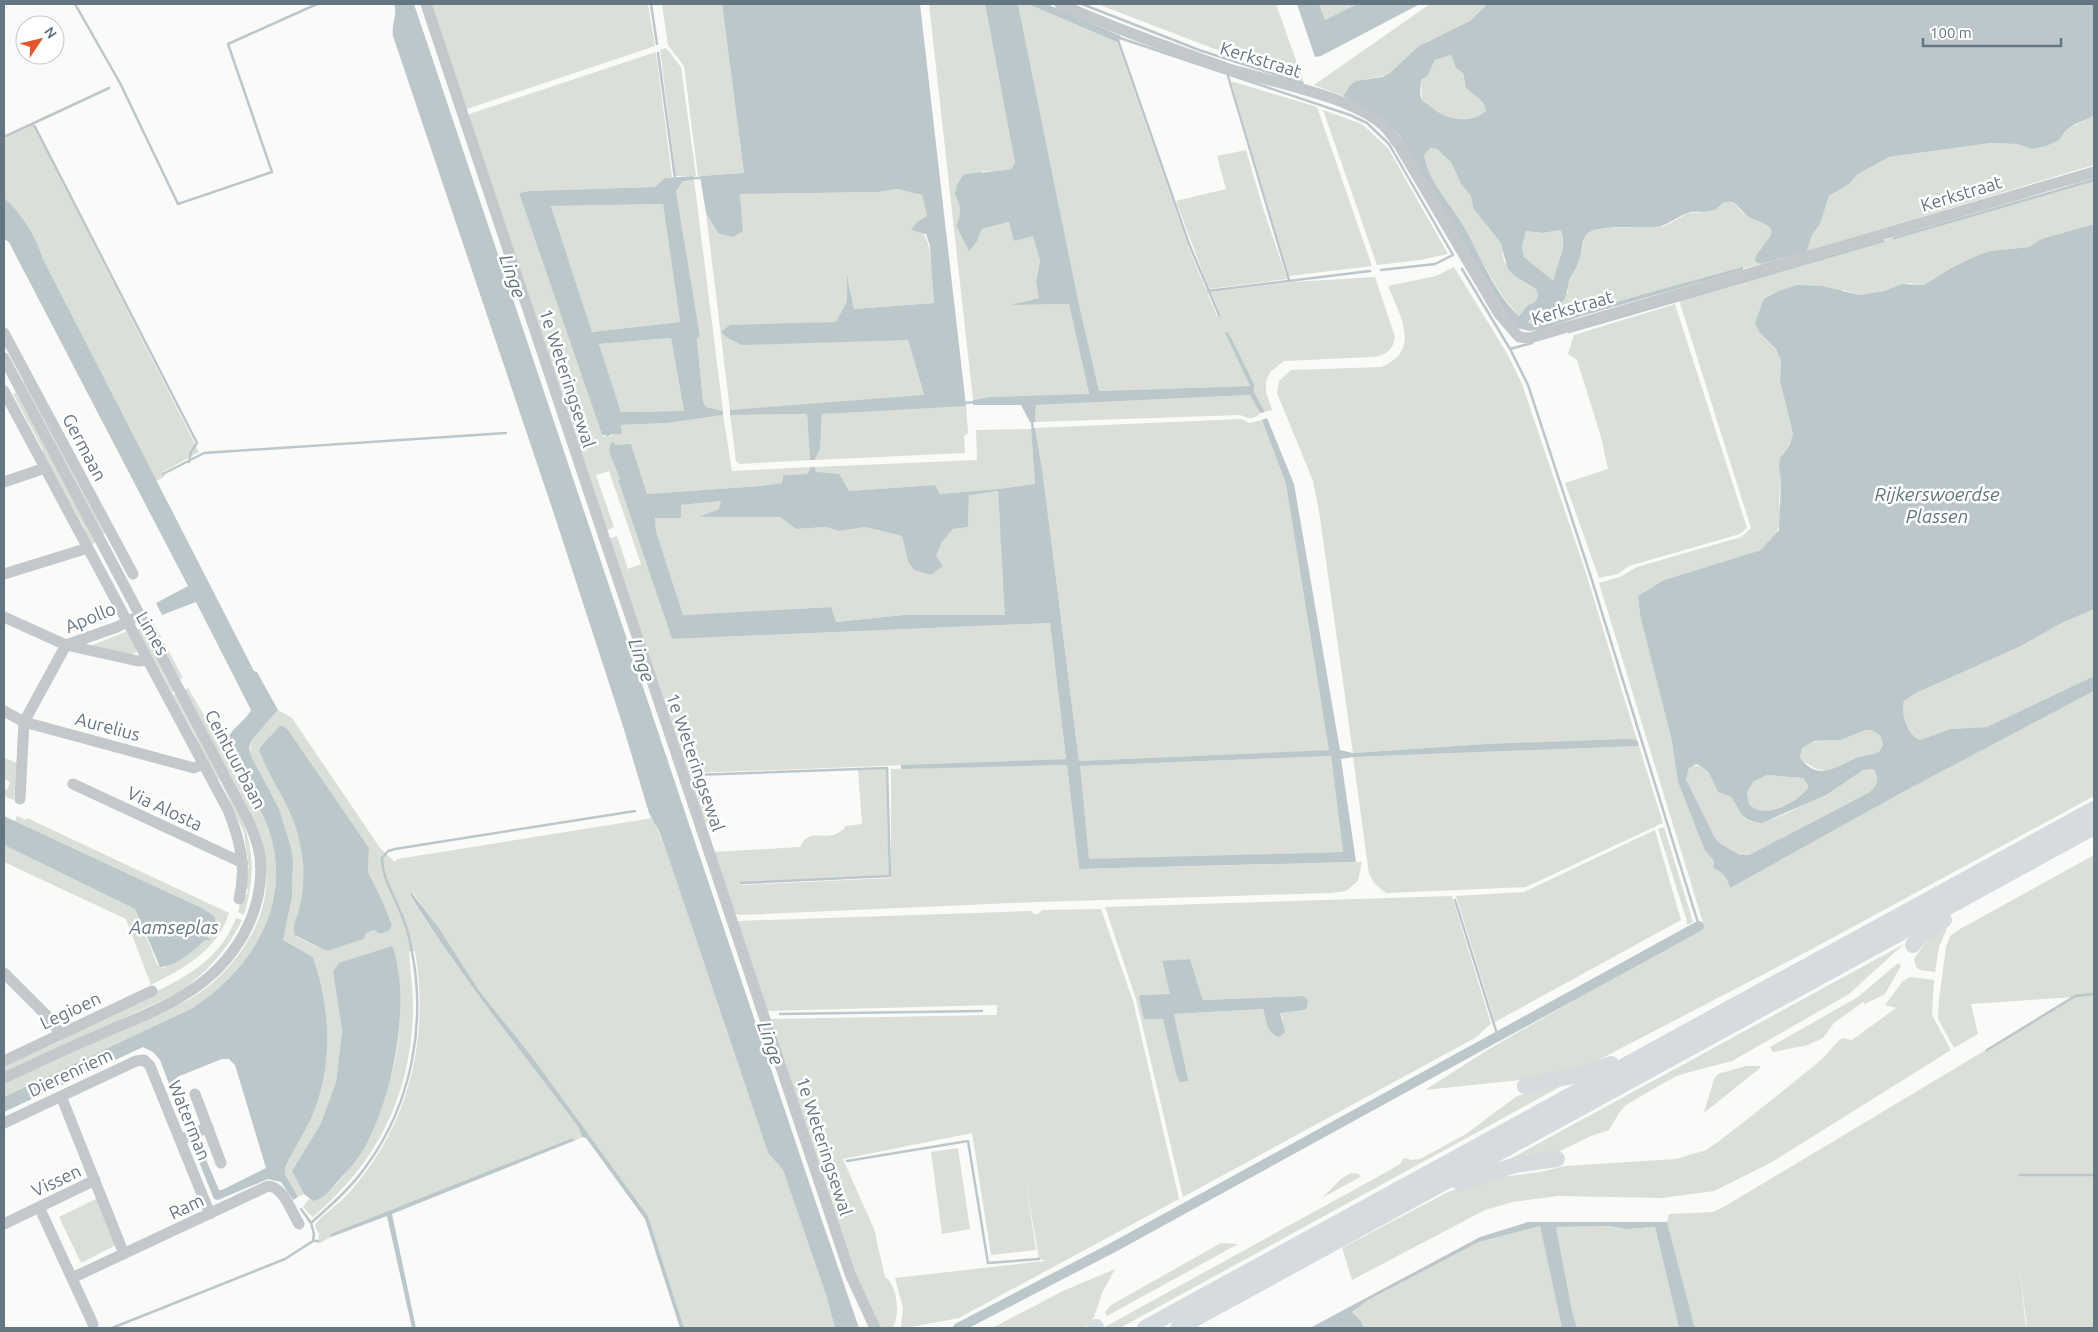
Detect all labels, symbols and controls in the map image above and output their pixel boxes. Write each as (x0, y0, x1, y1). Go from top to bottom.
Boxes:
north arrow (15, 15, 65, 65)
scale bar (1923, 15, 2060, 47)
text: N (41, 24, 60, 41)
text: 100 m (1930, 24, 1972, 41)
street label: Kerkstraat (1218, 37, 1304, 81)
street label: Kerkstraat (1918, 171, 2004, 215)
water label: Linge (495, 251, 531, 301)
street label: Kerkstraat (1529, 286, 1615, 328)
street label: 1e Weteringsewal (536, 306, 600, 450)
street label: Germaan (59, 410, 111, 484)
water label: Rijkerswoerdse Plassen (1874, 483, 2000, 527)
street label: Apollo (62, 598, 118, 636)
street label: Limes (133, 608, 173, 658)
water label: Linge (624, 635, 660, 685)
street label: 1e Weteringsewal (663, 690, 729, 834)
street label: Ceintuurbaan (201, 706, 271, 812)
street label: Aurelius (74, 708, 143, 744)
street label: Via Alosta (124, 782, 206, 834)
water label: Aamseplas (128, 916, 219, 938)
street label: Legioen (37, 987, 103, 1033)
water label: Linge (753, 1018, 789, 1068)
street label: Dierenriem (25, 1044, 115, 1100)
street label: 1e Weteringsewal (793, 1074, 857, 1218)
street label: Waterman (165, 1077, 215, 1163)
street label: Vissen (28, 1160, 84, 1200)
street label: Ram (165, 1189, 207, 1223)

